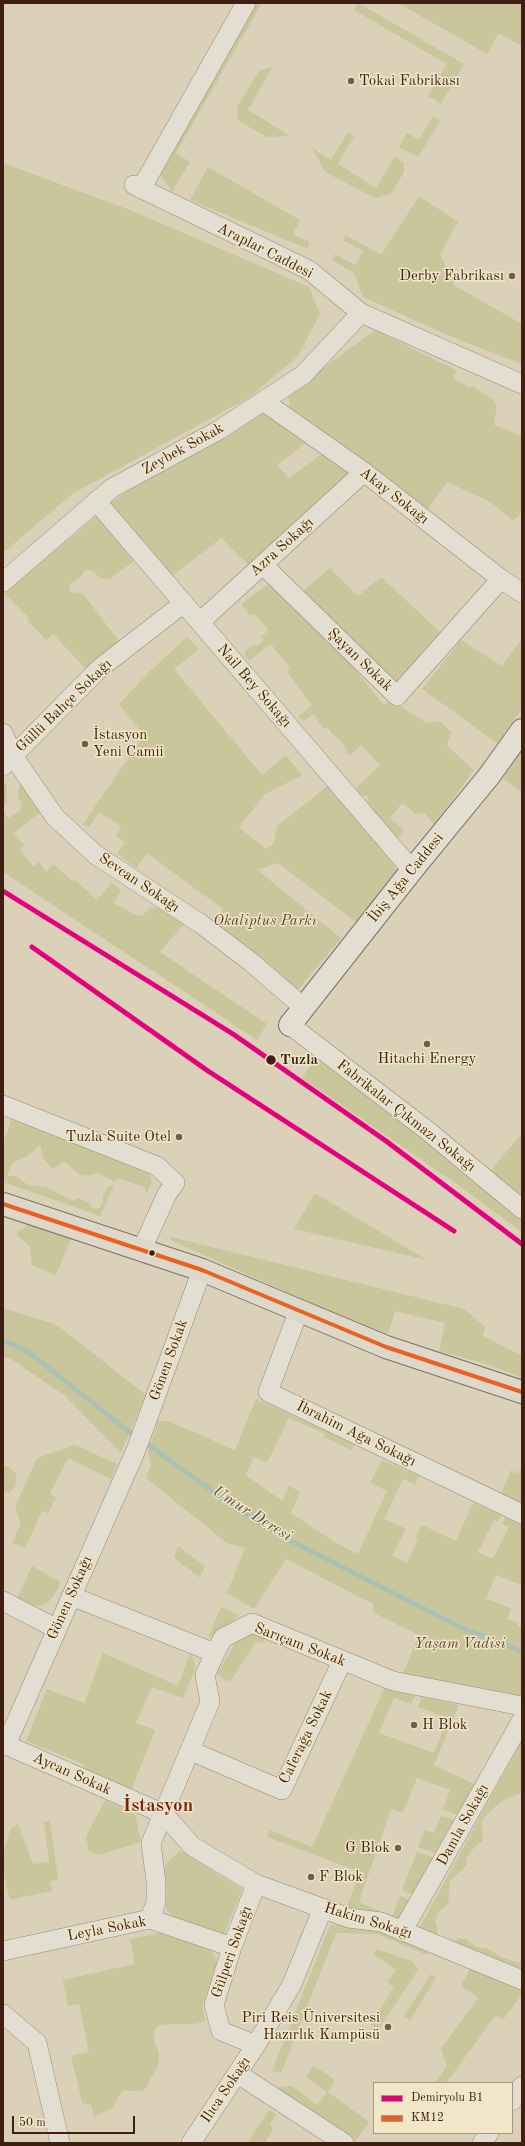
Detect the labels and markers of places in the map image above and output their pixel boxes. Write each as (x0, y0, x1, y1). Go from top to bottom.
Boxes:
place label: Tokai Fabrikası (359, 72, 460, 90)
marker: Tokai Fabrikası (346, 76, 356, 86)
place label: Derby Fabrikası (399, 267, 504, 285)
marker: Derby Fabrikası (507, 271, 517, 281)
place label: İstasyon Yeni Camii (93, 726, 164, 761)
marker: İstasyon Yeni Camii (80, 739, 90, 749)
marker: Hitachi Energy (422, 1039, 432, 1049)
place label: Hitachi Energy (377, 1050, 477, 1068)
place label: Tuzla (280, 1051, 318, 1069)
marker: Tuzla (264, 1053, 278, 1067)
place label: Tuzla Suite Otel (66, 1128, 171, 1146)
marker: Tuzla Suite Otel (174, 1132, 184, 1142)
unlabelled marker (147, 1248, 157, 1258)
place label: H Blok (422, 1716, 468, 1734)
marker: H Blok (409, 1720, 419, 1730)
place label: G Blok (345, 1839, 390, 1857)
marker: G Blok (393, 1843, 403, 1853)
place label: F Blok (319, 1868, 363, 1886)
marker: F Blok (306, 1872, 316, 1882)
place label: Piri Reis Üniversitesi Hazırlık Kampüsü (242, 2009, 380, 2044)
marker: Piri Reis Üniversitesi Hazırlık Kampüsü (383, 2022, 393, 2032)

